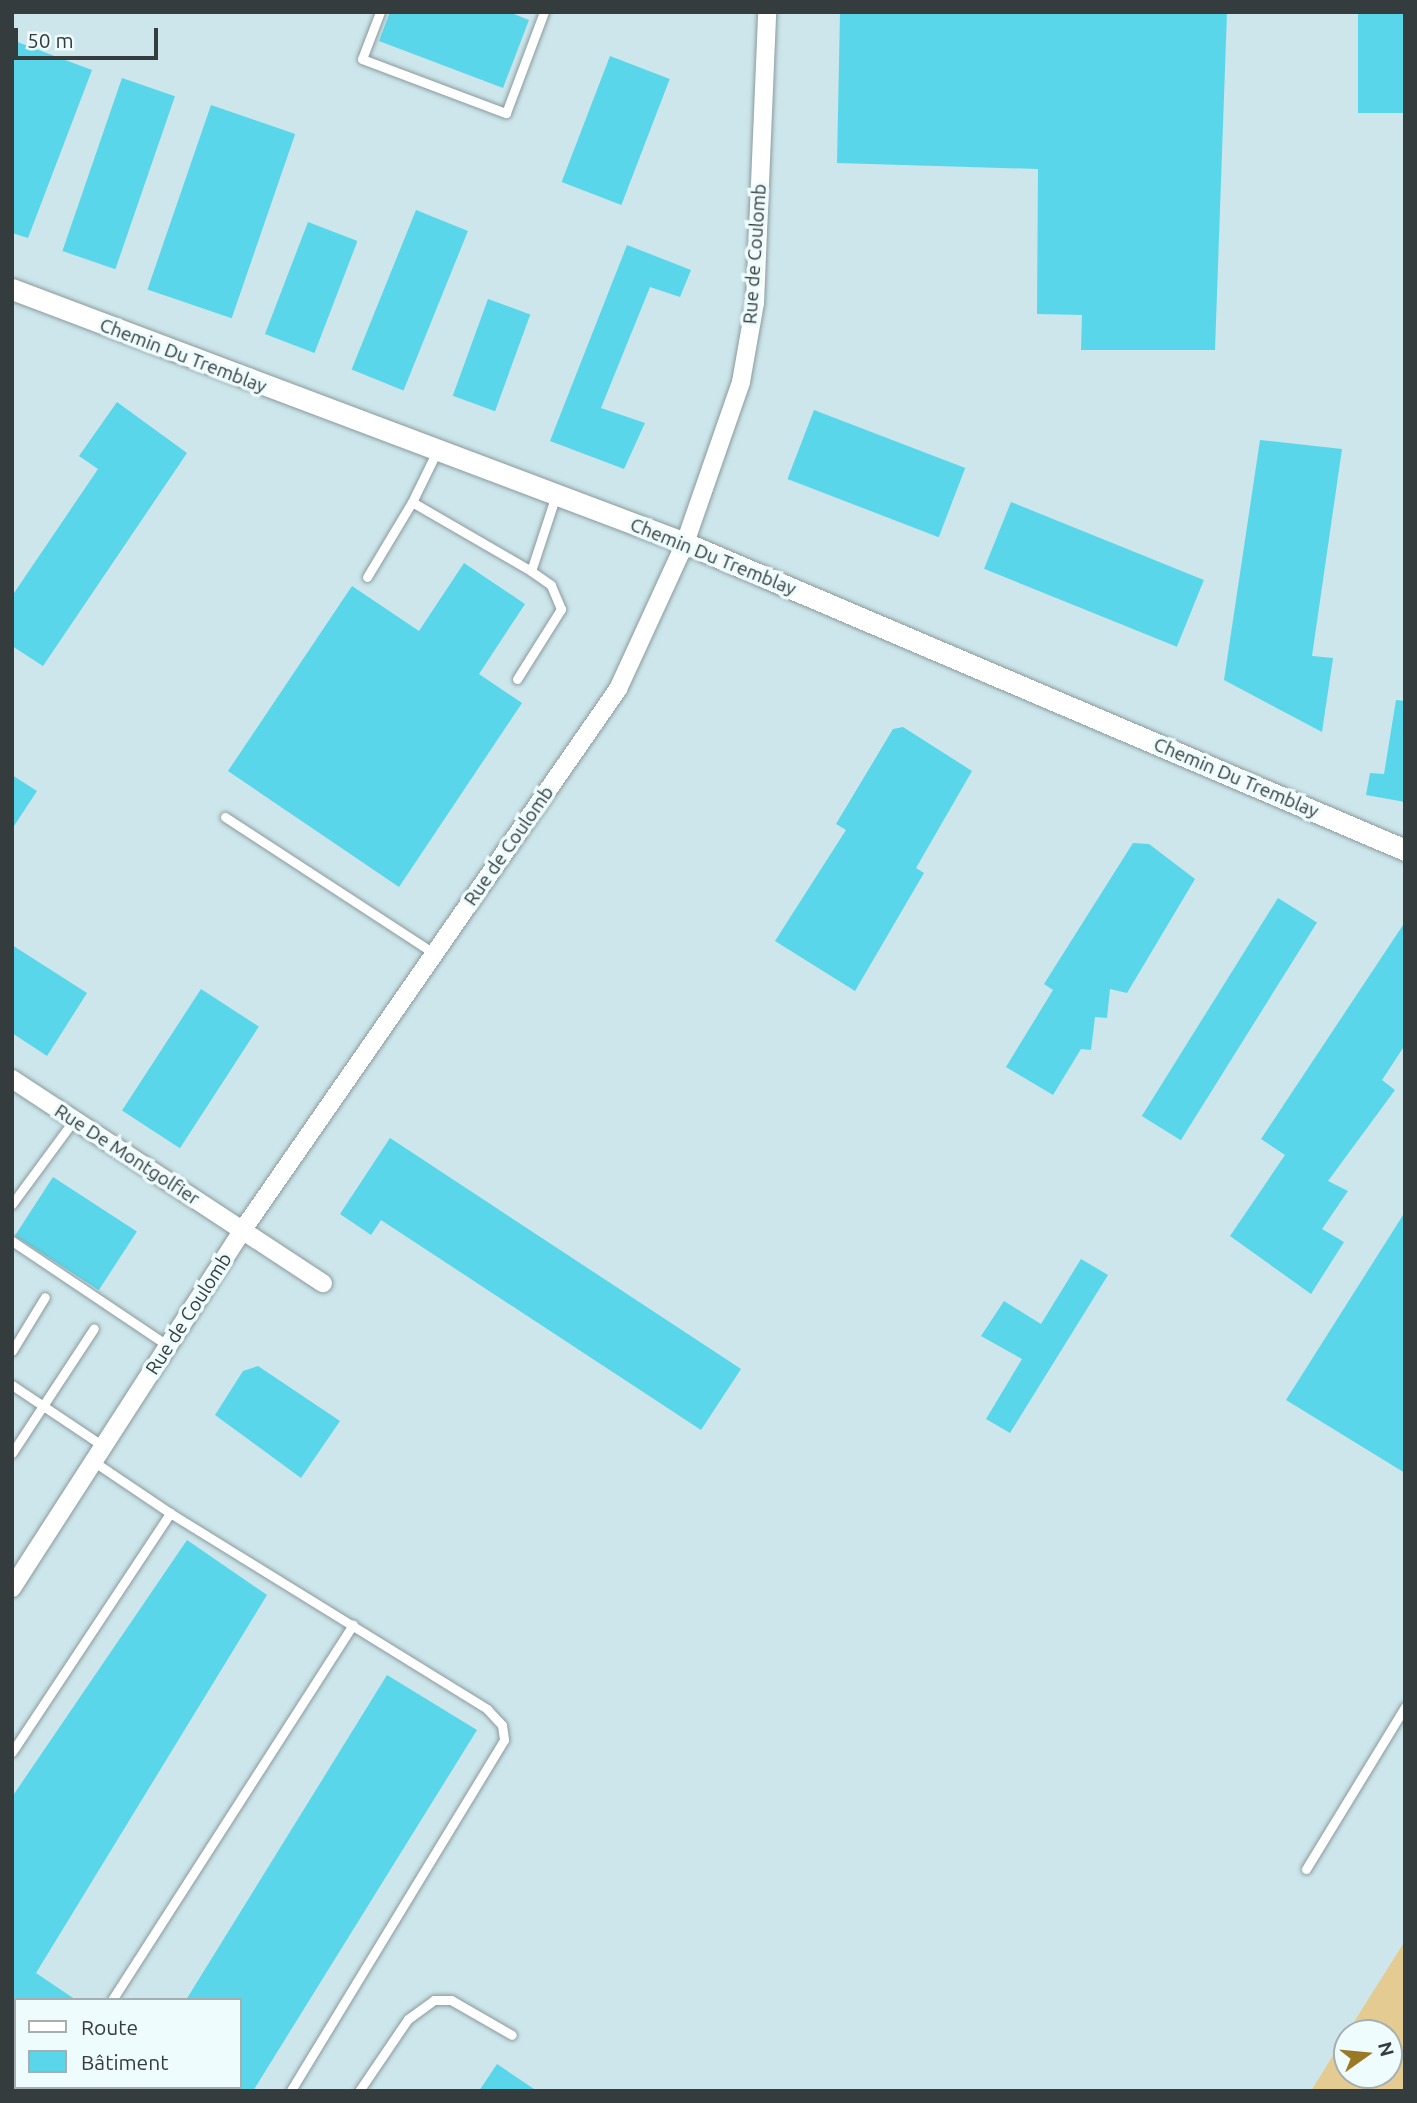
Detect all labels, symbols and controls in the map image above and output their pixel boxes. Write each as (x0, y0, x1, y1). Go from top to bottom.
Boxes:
scale bar (18, 14, 161, 58)
text: 50 m (27, 28, 74, 52)
street label: Rue de Coulomb (739, 183, 771, 325)
street label: Chemin Du Tremblay (96, 314, 270, 398)
street label: Chemin Du Tremblay (627, 513, 799, 601)
street label: Chemin Du Tremblay (1150, 733, 1322, 823)
street label: Rue de Coulomb (459, 782, 559, 910)
street label: Rue De Montgolfier (50, 1100, 204, 1210)
street label: Rue de Coulomb (141, 1249, 237, 1379)
legend (14, 1998, 242, 2089)
text: Route (81, 2015, 138, 2039)
north arrow (1333, 2019, 1403, 2089)
text: N (1374, 2039, 1399, 2059)
text: Bâtiment (81, 2050, 168, 2074)

